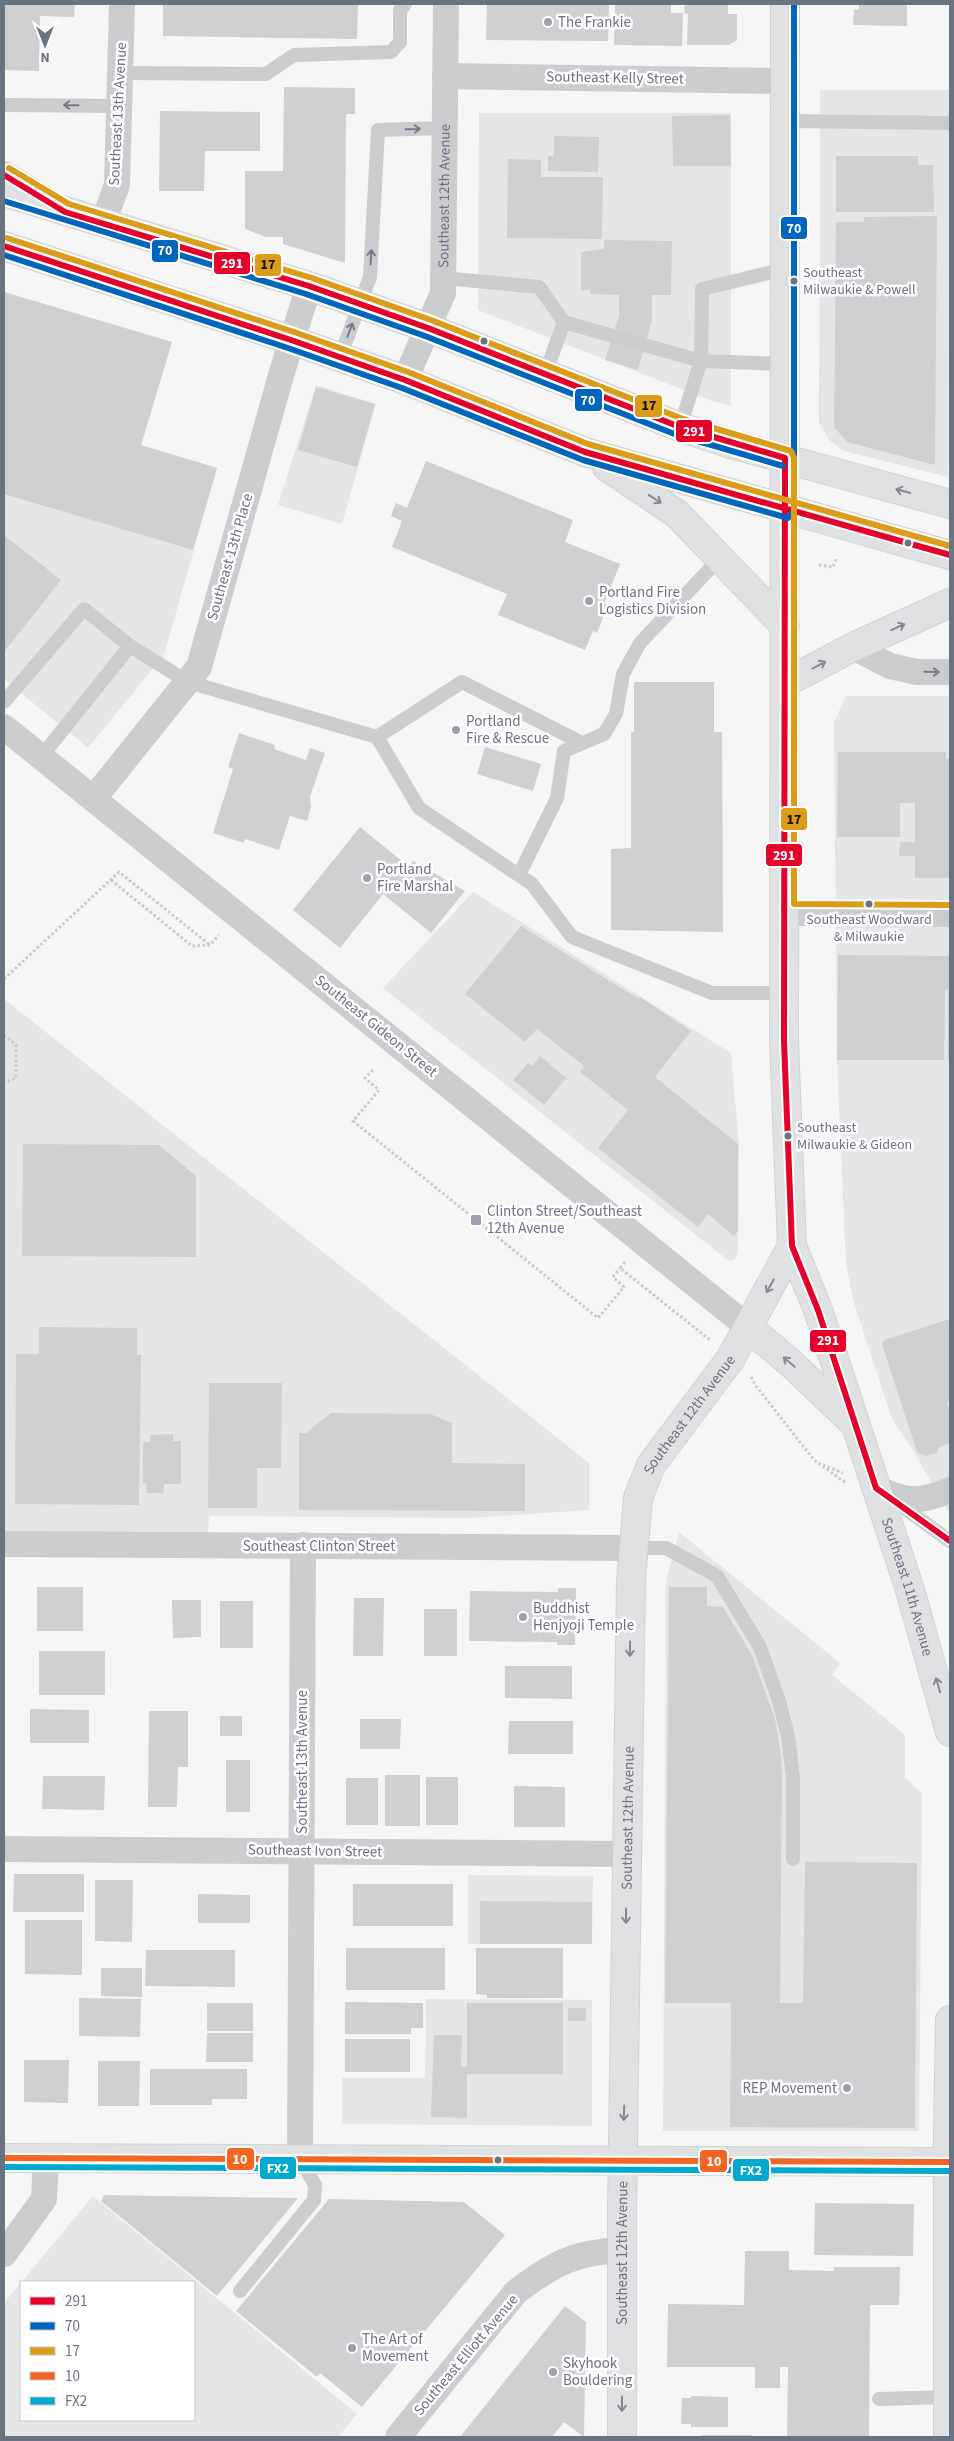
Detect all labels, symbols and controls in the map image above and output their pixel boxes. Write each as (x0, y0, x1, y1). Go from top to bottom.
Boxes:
place label: The Frankie (558, 12, 631, 33)
marker: The Frankie (542, 16, 554, 28)
north arrow (20, 20, 70, 70)
street label: Southeast 13th Avenue (104, 42, 132, 186)
text: N (40, 47, 50, 67)
street label: Southeast Kelly Street (546, 66, 684, 90)
one-way arrow (63, 100, 79, 110)
one-way arrow (404, 124, 420, 134)
street label: Southeast 12th Avenue (433, 124, 455, 268)
line badge: 70 (780, 216, 808, 240)
text: 70 (787, 219, 801, 239)
line badge: 70 (151, 239, 179, 263)
text: 70 (158, 241, 172, 261)
one-way arrow (367, 249, 376, 265)
line badge: 291 (213, 251, 251, 275)
line badge: 17 (254, 253, 282, 277)
text: 291 (221, 254, 243, 274)
text: 17 (261, 255, 275, 275)
place label: Southeast Milwaukie & Powell (803, 263, 916, 300)
marker: Southeast Milwaukie & Powell (789, 276, 799, 286)
one-way arrow (346, 323, 355, 339)
unlabelled marker (479, 336, 489, 346)
line badge: 70 (574, 388, 603, 412)
text: 70 (581, 391, 595, 411)
line badge: 17 (634, 394, 663, 418)
text: 17 (642, 396, 656, 416)
line badge: 291 (675, 419, 713, 443)
text: 291 (683, 422, 705, 442)
one-way arrow (896, 485, 912, 495)
street label: Southeast 13th Place (202, 491, 258, 623)
one-way arrow (647, 494, 661, 504)
unlabelled marker (903, 538, 913, 548)
place label: Portland Fire Logistics Division (599, 582, 706, 620)
marker: Portland Fire Logistics Division (583, 595, 595, 607)
one-way arrow (890, 622, 905, 632)
one-way arrow (811, 660, 826, 669)
one-way arrow (924, 667, 940, 677)
place label: Portland Fire & Rescue (466, 711, 549, 749)
marker: Portland Fire & Rescue (450, 724, 462, 736)
line badge: 17 (780, 807, 808, 831)
text: 17 (787, 810, 801, 830)
line badge: 291 (765, 843, 803, 867)
text: 291 (773, 846, 795, 866)
place label: Portland Fire Marshal (377, 859, 453, 897)
marker: Portland Fire Marshal (361, 872, 373, 884)
marker: Southeast Woodward & Milwaukie (864, 899, 874, 909)
place label: Southeast Woodward & Milwaukie (806, 910, 932, 947)
street label: Southeast Gideon Street (310, 970, 442, 1082)
place label: Southeast Milwaukie & Gideon (797, 1118, 912, 1155)
marker: Southeast Milwaukie & Gideon (783, 1131, 793, 1141)
place label: Clinton Street/Southeast 12th Avenue (487, 1201, 642, 1239)
marker: Clinton Street/Southeast 12th Avenue (469, 1213, 483, 1227)
one-way arrow (765, 1278, 774, 1293)
line badge: 291 (809, 1329, 847, 1353)
text: 291 (817, 1331, 839, 1351)
street label: Southeast 12th Avenue (638, 1350, 740, 1477)
one-way arrow (783, 1356, 796, 1367)
street label: Southeast 11th Avenue (876, 1515, 939, 1658)
street label: Southeast Clinton Street (243, 1536, 395, 1557)
place label: Buddhist Henjyoji Temple (533, 1598, 634, 1636)
marker: Buddhist Henjyoji Temple (517, 1611, 529, 1623)
one-way arrow (625, 1640, 635, 1657)
one-way arrow (932, 1677, 942, 1693)
street label: Southeast 13th Avenue (292, 1690, 313, 1834)
street label: Southeast 12th Avenue (616, 1746, 639, 1890)
street label: Southeast Ivon Street (248, 1839, 382, 1863)
one-way arrow (621, 1908, 631, 1924)
place label: REP Movement (743, 2078, 837, 2099)
marker: REP Movement (841, 2082, 853, 2094)
one-way arrow (619, 2105, 628, 2121)
line badge: 10 (226, 2147, 255, 2171)
line badge: 10 (699, 2149, 728, 2173)
text: 10 (233, 2150, 247, 2170)
text: 10 (707, 2152, 721, 2172)
unlabelled marker (493, 2155, 503, 2165)
line badge: FX2 (259, 2156, 297, 2180)
line badge: FX2 (732, 2158, 770, 2182)
text: FX2 (267, 2159, 289, 2179)
text: FX2 (740, 2161, 762, 2181)
street label: Southeast 12th Avenue (612, 2181, 633, 2325)
legend (20, 2281, 195, 2421)
street label: Southeast Elliott Avenue (409, 2290, 523, 2420)
text: 291 (65, 2291, 87, 2312)
text: 70 (65, 2316, 80, 2337)
place label: The Art of Movement (362, 2329, 429, 2367)
text: 17 (65, 2341, 80, 2362)
marker: The Art of Movement (346, 2342, 358, 2354)
place label: Skyhook Bouldering (563, 2353, 633, 2391)
text: 10 (65, 2366, 80, 2387)
marker: Skyhook Bouldering (547, 2366, 559, 2378)
text: FX2 (65, 2391, 87, 2412)
one-way arrow (617, 2396, 627, 2412)

